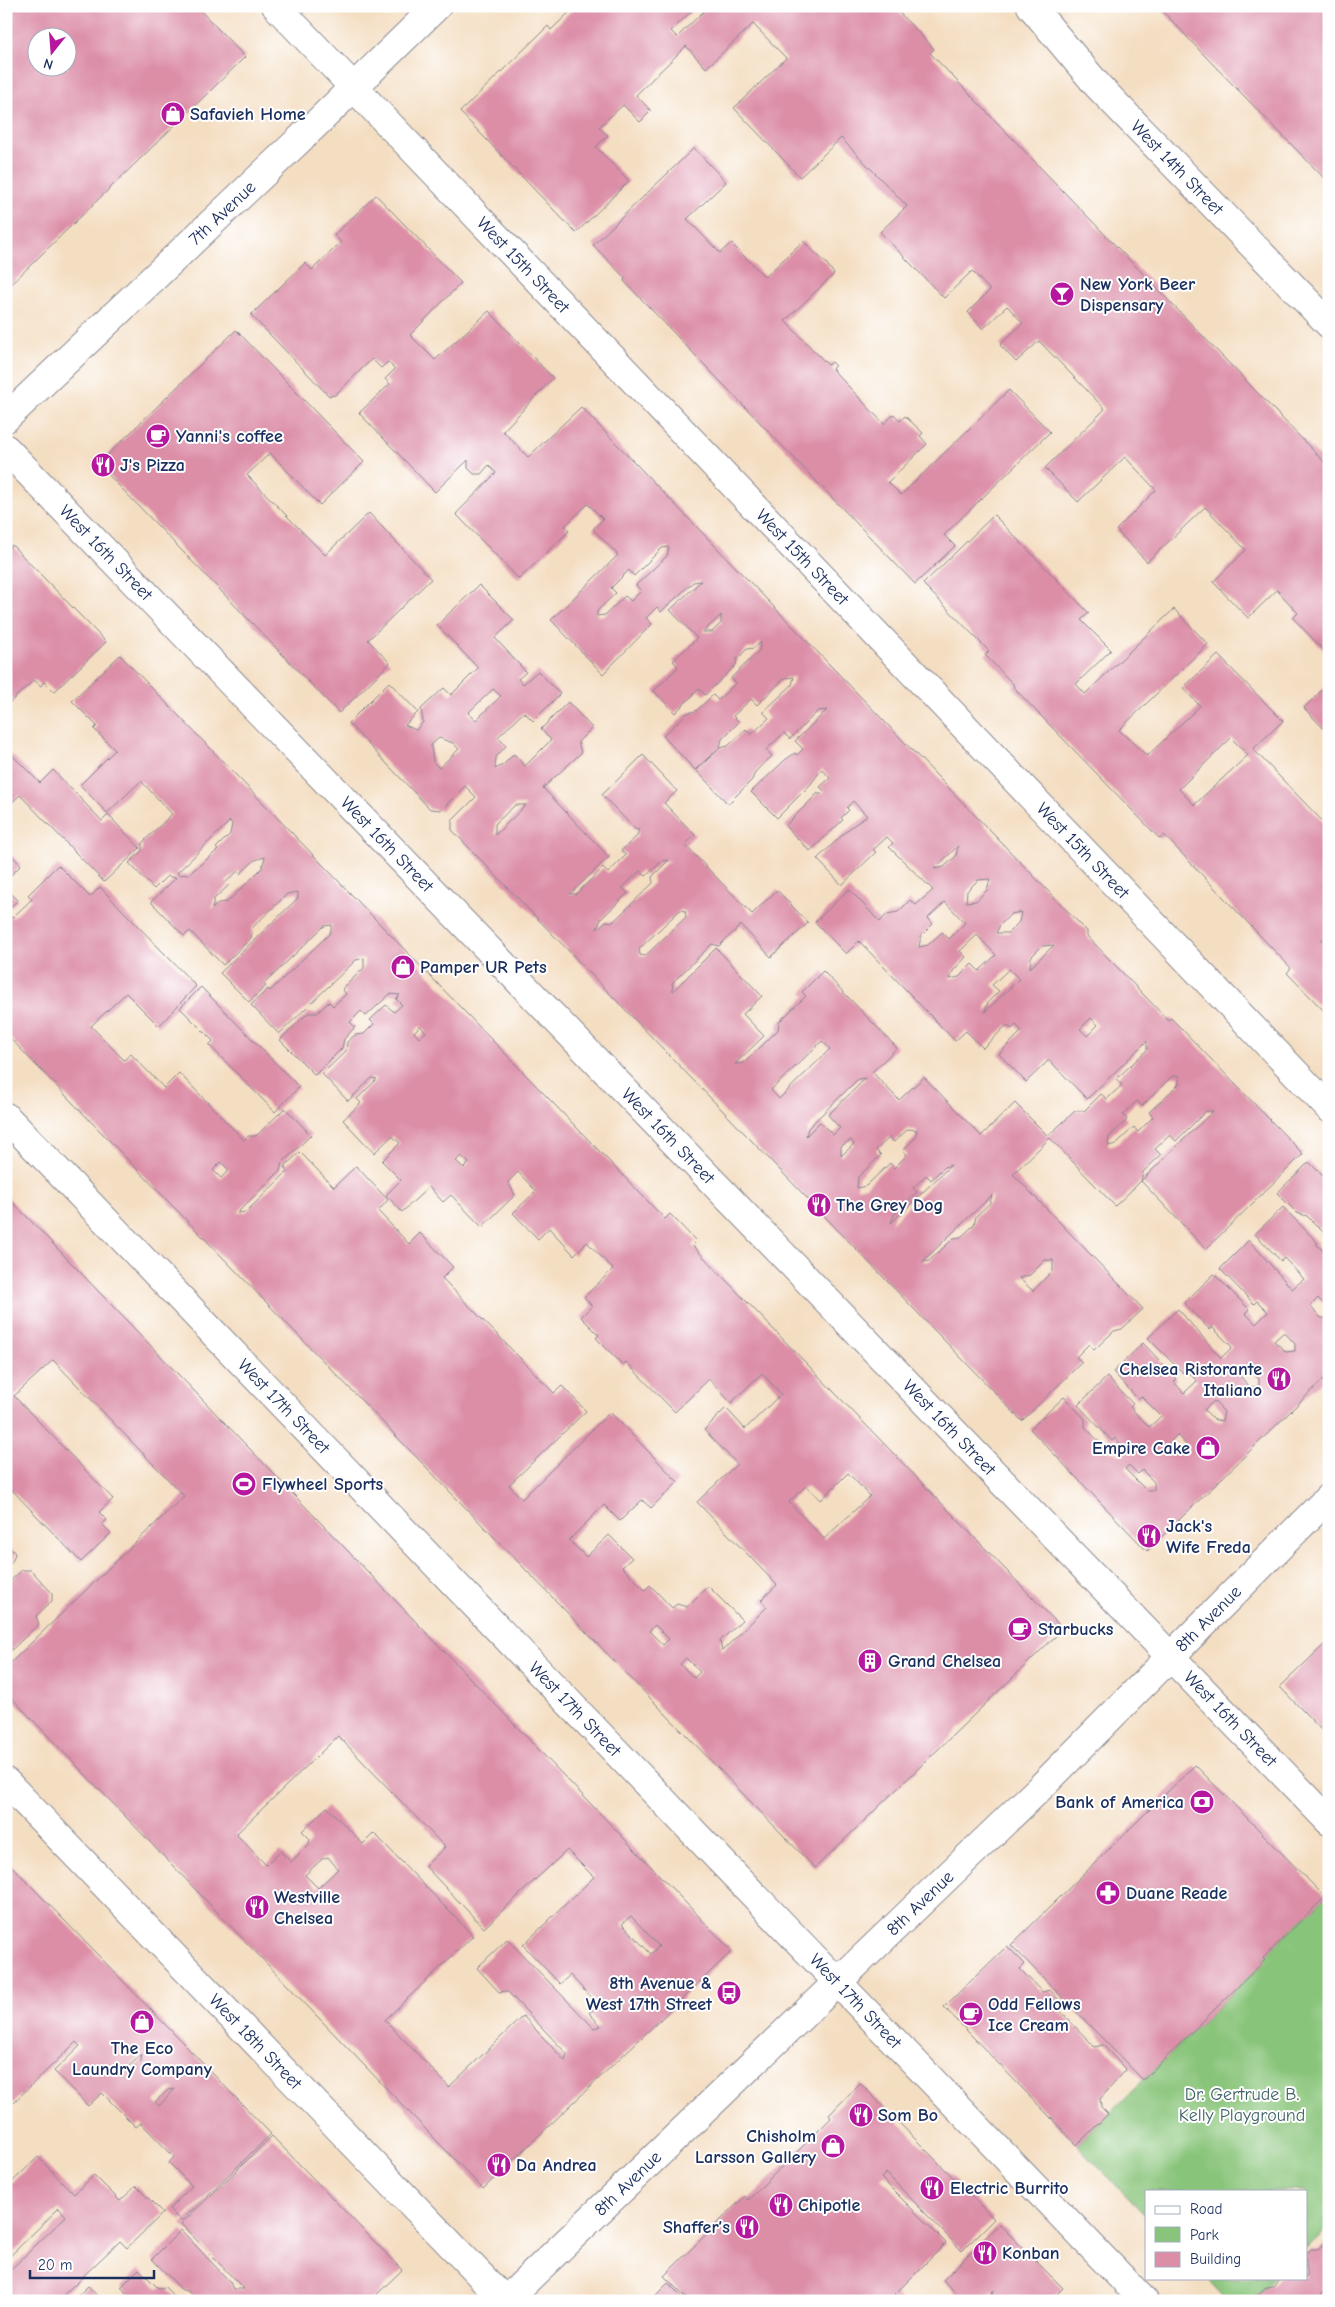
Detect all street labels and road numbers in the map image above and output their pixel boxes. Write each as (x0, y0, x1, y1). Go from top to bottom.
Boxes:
street label: West 14th Street (1126, 116, 1228, 220)
street label: 7th Avenue (184, 176, 260, 249)
street label: West 15th Street (473, 212, 575, 318)
street label: West 16th Street (55, 500, 157, 606)
street label: West 15th Street (752, 505, 854, 610)
street label: West 16th Street (336, 792, 439, 897)
street label: West 15th Street (1032, 798, 1134, 903)
street label: West 16th Street (617, 1083, 720, 1189)
street label: West 17th Street (233, 1354, 335, 1459)
street label: West 16th Street (898, 1375, 1001, 1480)
street label: 8th Avenue (1171, 1581, 1246, 1656)
street label: West 17th Street (524, 1657, 626, 1761)
street label: West 16th Street (1180, 1667, 1282, 1772)
street label: 8th Avenue (882, 1866, 958, 1940)
street label: West 17th Street (805, 1949, 907, 2053)
street label: West 18th Street (205, 1989, 307, 2094)
street label: 8th Avenue (590, 2146, 666, 2220)

